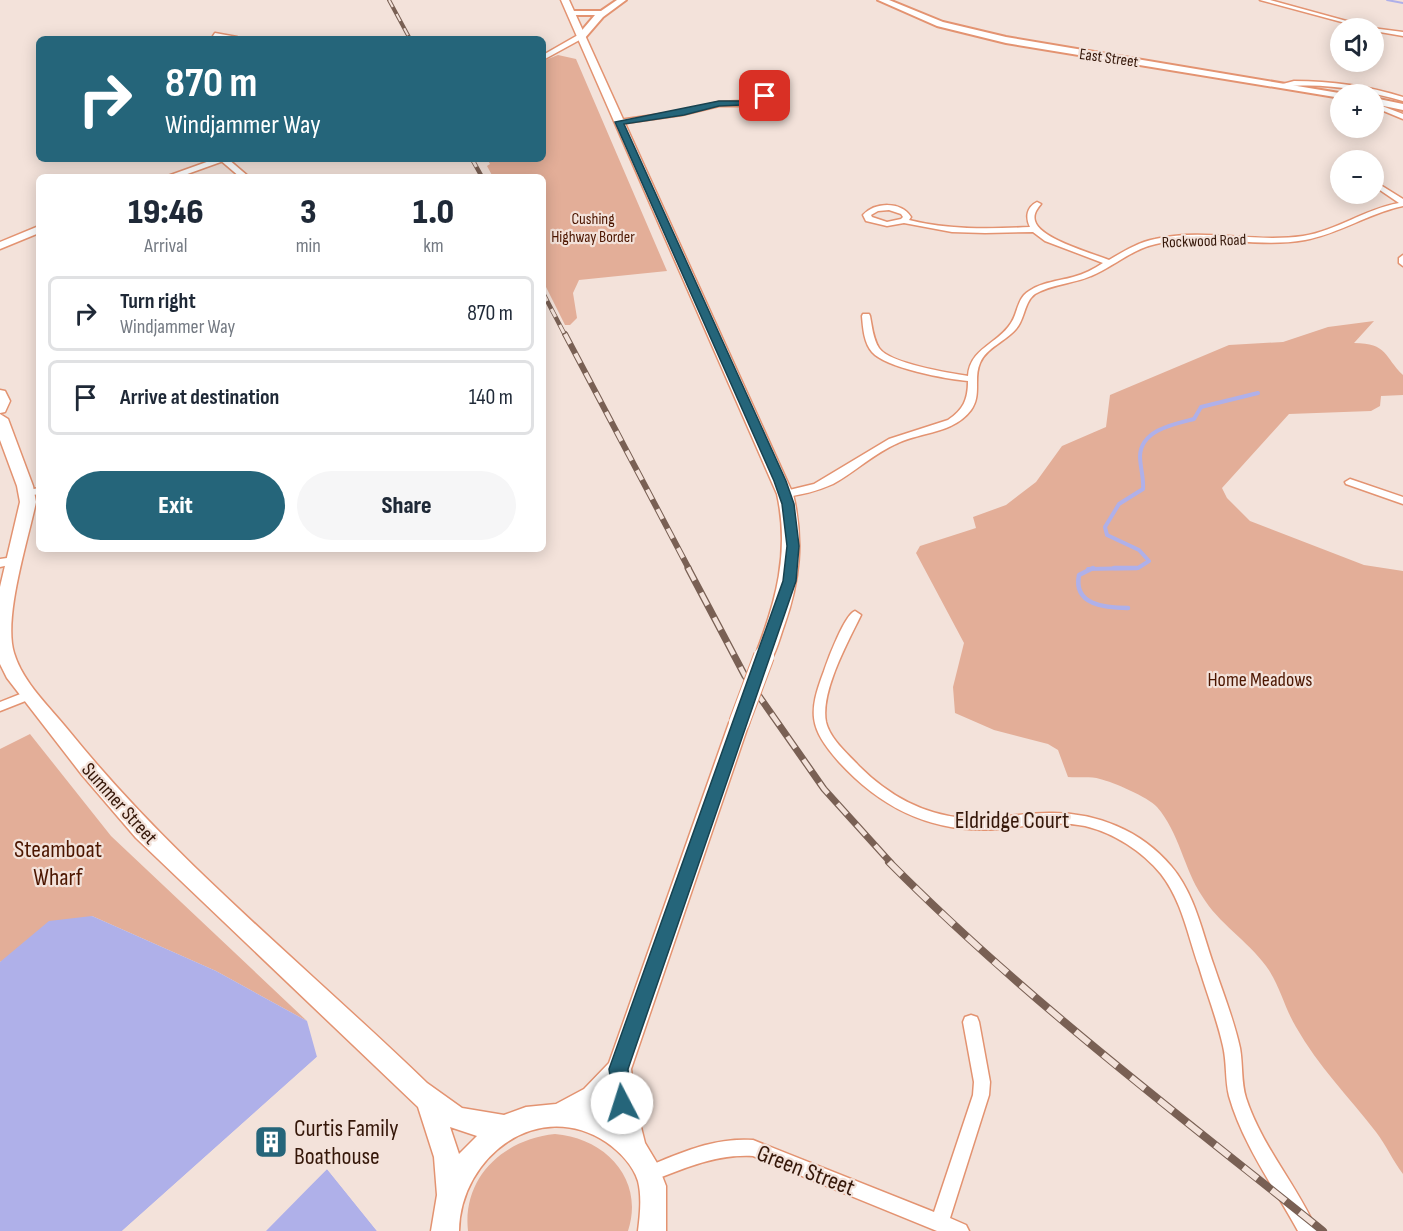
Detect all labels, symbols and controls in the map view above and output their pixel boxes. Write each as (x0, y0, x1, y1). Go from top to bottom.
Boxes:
map controls (1330, 18, 1384, 204)
button: sound (1330, 18, 1384, 72)
street label: East Street (1078, 45, 1140, 72)
text: 870 m (165, 58, 257, 109)
icon: right (66, 60, 144, 138)
pin (739, 70, 790, 121)
icon: arrive (748, 79, 781, 112)
button: + (1330, 84, 1384, 138)
text: Windjammer Way (165, 109, 321, 141)
button: − (1330, 150, 1384, 204)
text: 19:46 (128, 191, 204, 234)
text: 3 (300, 191, 317, 234)
text: 1.0 (413, 191, 454, 234)
park label: Cushing Highway Border (551, 210, 635, 247)
street label: Rockwood Road (1162, 231, 1247, 252)
text: Arrival (144, 234, 187, 258)
text: min (296, 234, 321, 258)
text: km (423, 234, 444, 258)
text: Turn right (120, 288, 196, 315)
icon: right (69, 297, 102, 330)
text: 870 m (467, 300, 513, 327)
text: Windjammer Way (120, 315, 235, 339)
icon: arrive (69, 381, 102, 414)
text: Arrive at destination (120, 384, 279, 411)
text: 140 m (469, 384, 513, 411)
button: Exit (66, 471, 285, 540)
button: Share (297, 471, 516, 540)
park label: Home Meadows (1207, 668, 1313, 692)
street label: Summer Street (76, 758, 162, 850)
street label: Eldridge Court (955, 806, 1069, 835)
park label: Steamboat Wharf (14, 835, 102, 892)
position arrow (590, 1071, 654, 1135)
place label: Curtis Family Boathouse (294, 1114, 398, 1171)
building icon: Curtis Family Boathouse (253, 1124, 289, 1160)
street label: Green Street (753, 1139, 859, 1202)

